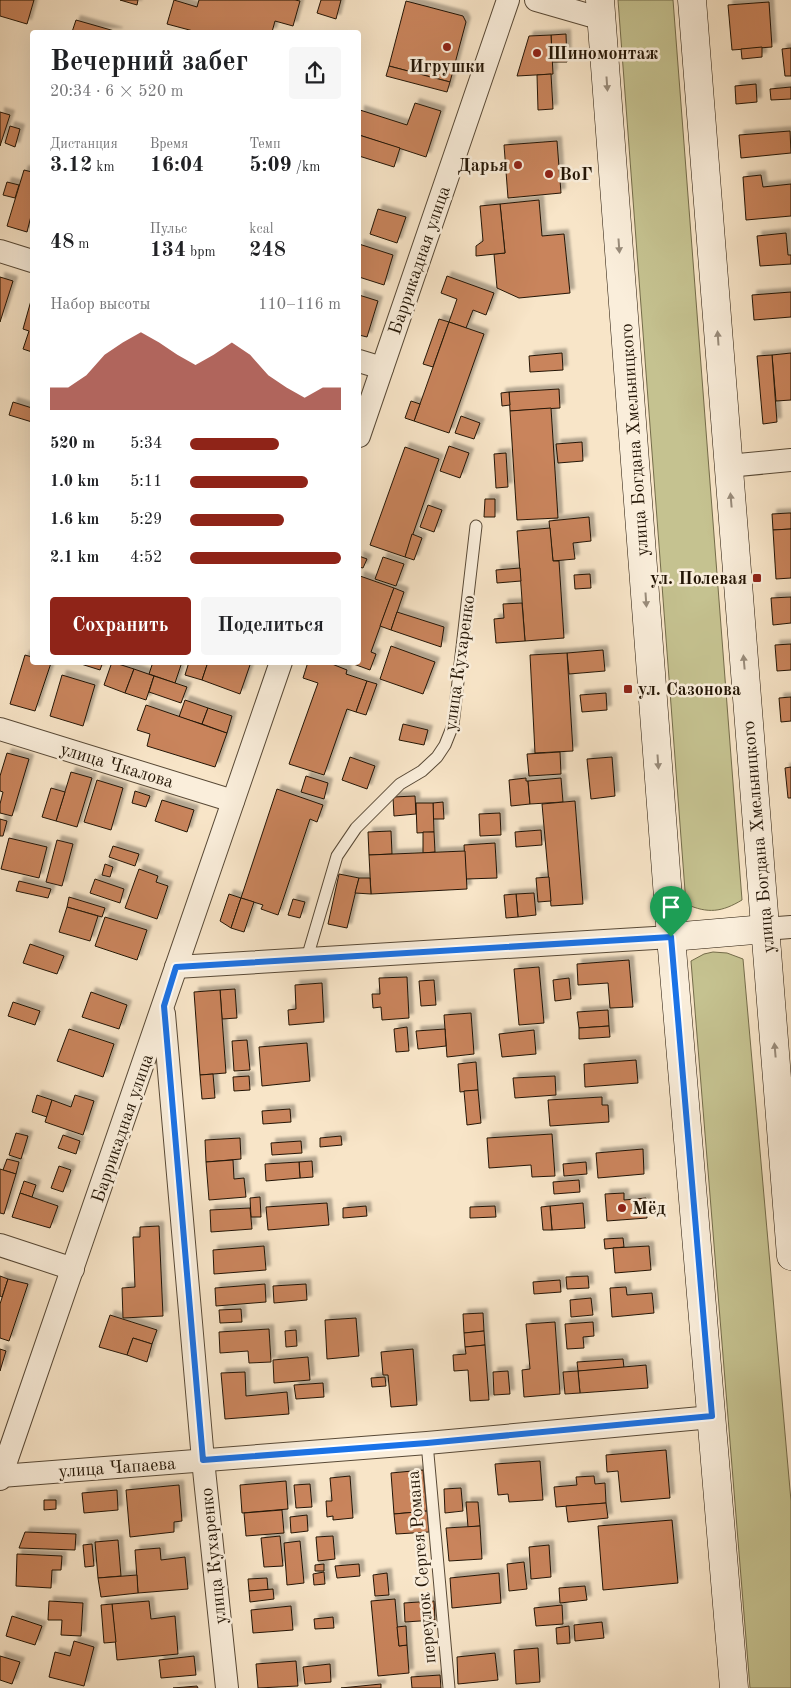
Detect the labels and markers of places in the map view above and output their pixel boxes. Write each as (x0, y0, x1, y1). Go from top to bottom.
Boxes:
marker: Игрушки (441, 41, 453, 53)
place label: Шиномонтаж (547, 45, 659, 63)
marker: Шиномонтаж (531, 47, 543, 59)
place label: Игрушки (409, 58, 485, 76)
place label: Дарья (457, 157, 508, 175)
marker: Дарья (512, 159, 524, 171)
place label: ВоГ (559, 166, 593, 184)
marker: ВоГ (543, 168, 555, 180)
place label: ул. Полевая (650, 570, 747, 588)
marker: ул. Полевая (751, 572, 763, 584)
place label: ул. Сазонова (638, 681, 741, 699)
marker: ул. Сазонова (622, 683, 634, 695)
pin (650, 886, 692, 937)
place label: Мёд (632, 1200, 666, 1218)
marker: Мёд (616, 1202, 628, 1214)

